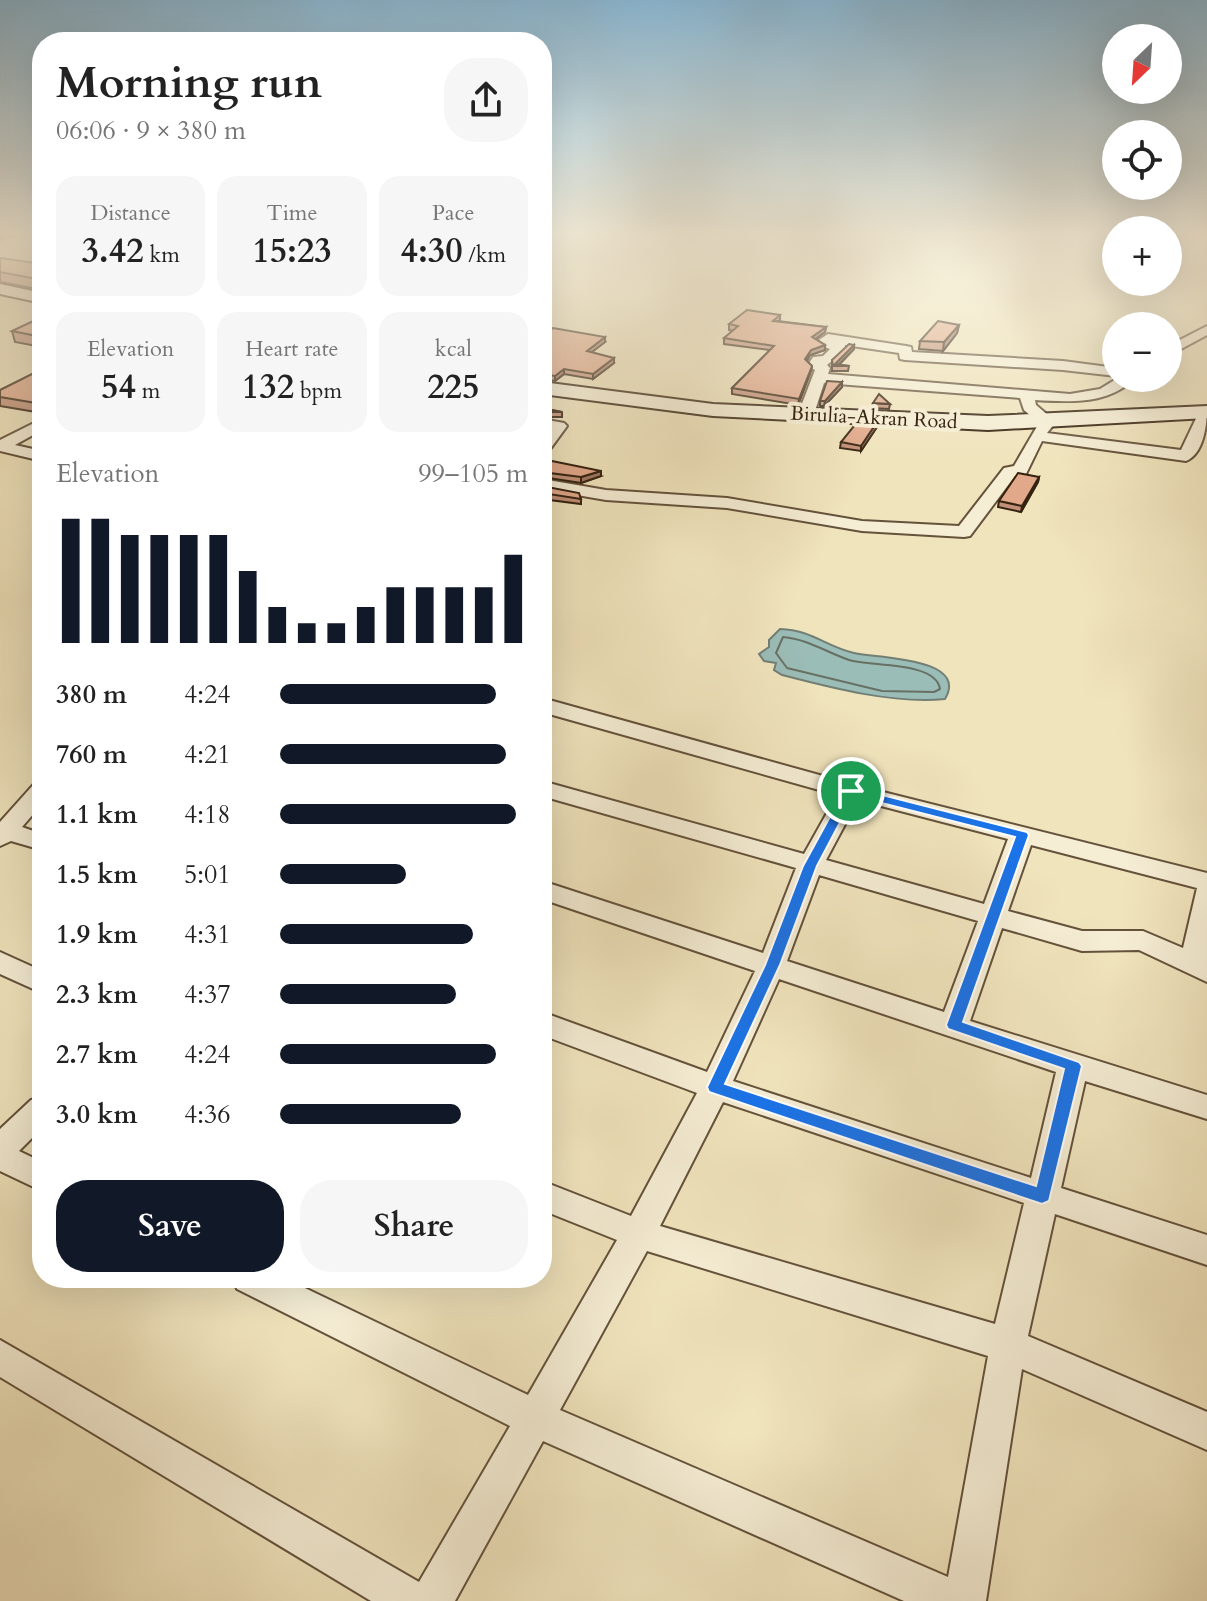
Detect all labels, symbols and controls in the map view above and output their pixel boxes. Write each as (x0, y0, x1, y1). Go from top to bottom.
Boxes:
north arrow (1102, 24, 1182, 104)
map controls (1102, 24, 1182, 392)
text: Morning run (56, 53, 322, 113)
button: share (444, 58, 528, 142)
text: 06:06 · 9 × 380 m (56, 113, 246, 148)
button: locate (1102, 120, 1182, 200)
text: Distance (90, 198, 171, 228)
text: Time (267, 198, 317, 228)
text: Pace (432, 198, 475, 228)
button: + (1102, 216, 1182, 296)
text: 3.42 (81, 228, 144, 274)
text: 15:23 (252, 228, 332, 274)
text: 4:30 (401, 228, 463, 274)
text: km (144, 240, 180, 270)
text: /km (463, 240, 506, 270)
button: − (1102, 312, 1182, 392)
text: Elevation (87, 334, 174, 364)
text: Heart rate (245, 334, 339, 364)
text: kcal (435, 334, 472, 364)
text: 54 (101, 364, 136, 410)
text: 132 (242, 364, 294, 410)
text: 225 (427, 364, 479, 410)
text: m (136, 376, 160, 406)
text: bpm (294, 376, 342, 406)
street label: Birulia-Akran Road (790, 400, 959, 435)
text: Elevation (56, 456, 159, 491)
text: 99–105 m (418, 456, 528, 491)
text: 380 m (56, 677, 127, 712)
text: 4:24 (184, 677, 231, 712)
text: 760 m (56, 737, 127, 772)
text: 4:21 (184, 737, 231, 772)
pin (817, 757, 885, 825)
icon: arrive (829, 769, 873, 813)
text: 1.1 km (56, 797, 137, 832)
text: 4:18 (184, 797, 231, 832)
text: 1.5 km (56, 857, 137, 892)
text: 5:01 (184, 857, 231, 892)
text: 1.9 km (56, 917, 137, 952)
text: 4:31 (184, 917, 231, 952)
text: 2.3 km (56, 977, 137, 1012)
text: 4:37 (184, 977, 231, 1012)
text: 2.7 km (56, 1037, 137, 1072)
text: 4:24 (184, 1037, 231, 1072)
text: 3.0 km (56, 1097, 137, 1132)
text: 4:36 (184, 1097, 231, 1132)
button: Save (56, 1180, 284, 1272)
button: Share (300, 1180, 528, 1272)

